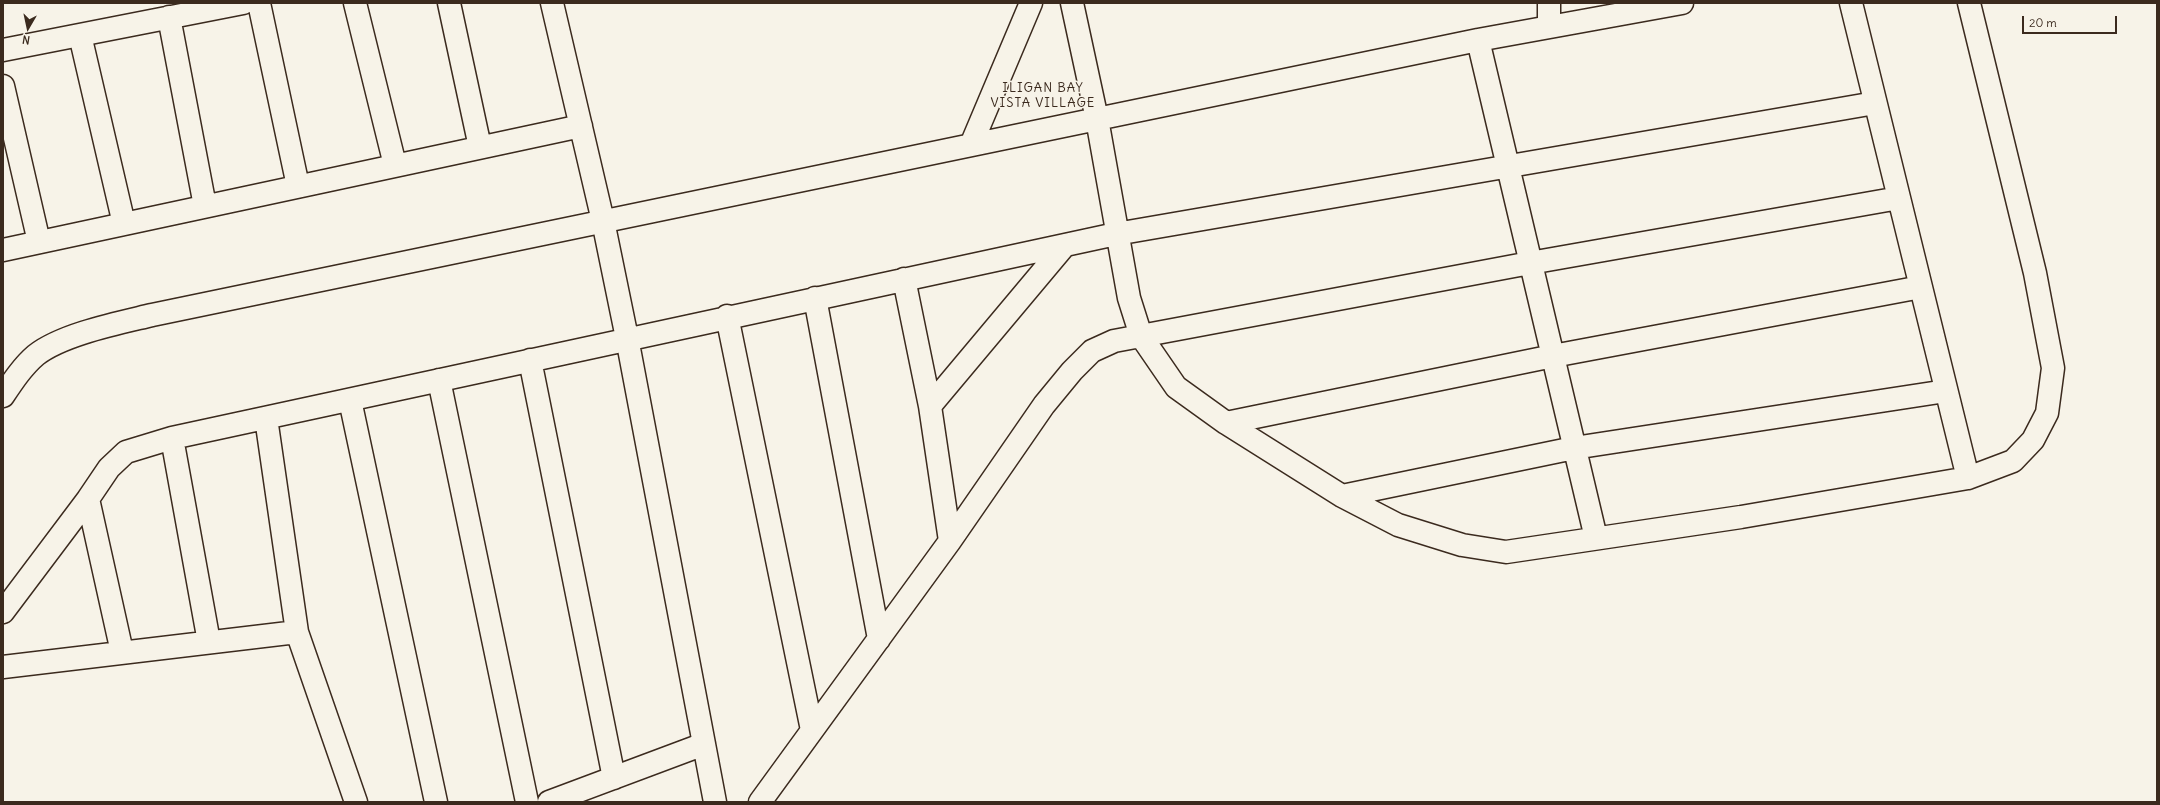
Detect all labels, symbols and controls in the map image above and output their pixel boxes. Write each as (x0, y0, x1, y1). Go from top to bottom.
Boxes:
north arrow (8, 8, 48, 48)
scale bar (2024, 8, 2119, 34)
text: 20 m (2029, 15, 2057, 30)
text: N (21, 32, 31, 47)
district label: ILIGAN BAY VISTA VILLAGE (990, 80, 1096, 111)

